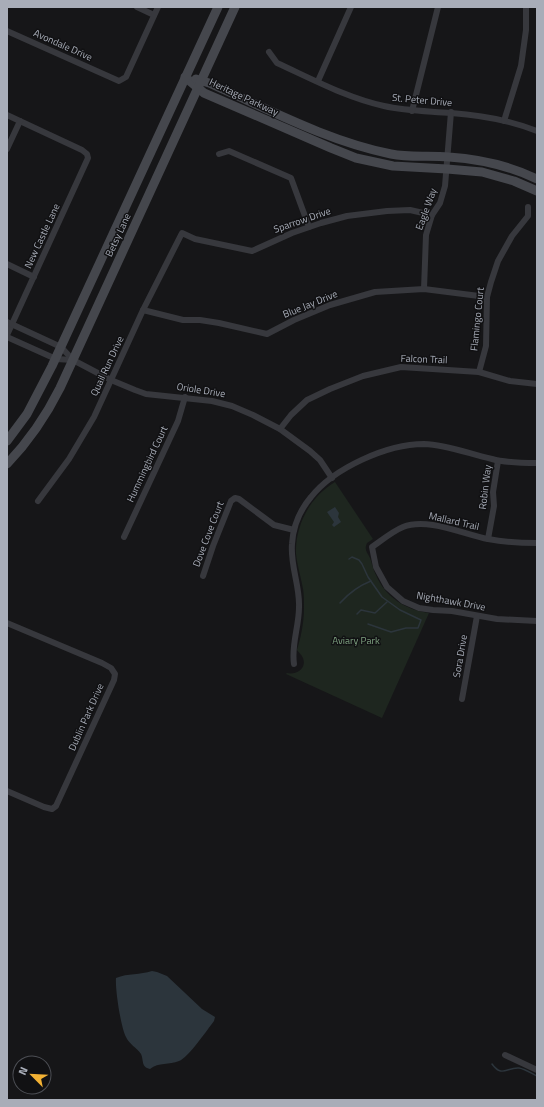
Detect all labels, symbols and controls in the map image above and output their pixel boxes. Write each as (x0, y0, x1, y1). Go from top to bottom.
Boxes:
street label: Avondale Drive (31, 25, 95, 65)
street label: Heritage Parkway (207, 74, 281, 120)
street label: St. Peter Drive (391, 90, 453, 110)
street label: Eagle Way (411, 186, 441, 232)
street label: New Castle Lane (20, 201, 64, 271)
street label: Sparrow Drive (271, 203, 333, 237)
street label: Betsy Lane (101, 211, 135, 259)
street label: Blue Jay Drive (280, 286, 340, 322)
street label: Flamingo Court (466, 286, 488, 352)
street label: Quail Run Drive (87, 334, 127, 398)
street label: Falcon Trail (400, 351, 448, 367)
street label: Oriole Drive (176, 379, 226, 401)
street label: Hummingbird Court (123, 423, 171, 505)
street label: Robin Way (475, 464, 495, 510)
street label: Dove Cove Court (189, 499, 228, 569)
street label: Mallard Trail (427, 508, 481, 534)
street label: Nighthawk Drive (415, 588, 487, 614)
park label: Aviary Park (332, 633, 380, 648)
street label: Sora Drive (449, 633, 471, 679)
street label: Dublin Park Drive (64, 681, 108, 753)
north arrow (12, 1055, 52, 1095)
text: N (14, 1064, 32, 1078)

